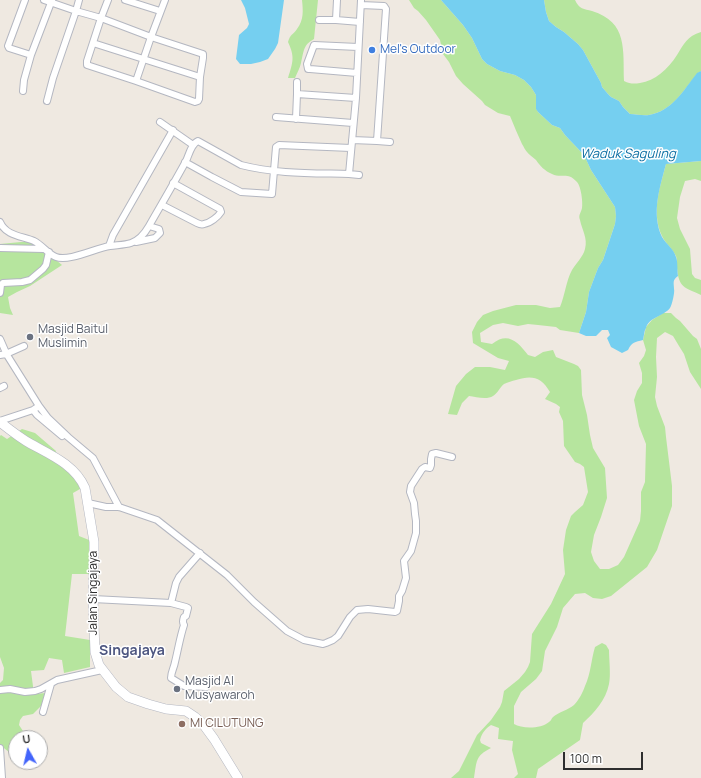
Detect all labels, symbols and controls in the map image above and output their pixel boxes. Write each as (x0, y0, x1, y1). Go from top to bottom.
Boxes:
place label: Mel's Outdoor (380, 43, 456, 57)
marker: Mel's Outdoor (367, 45, 377, 55)
water label: Waduk Saguling (580, 146, 676, 162)
place label: Masjid Baitul Muslimin (38, 323, 108, 351)
marker: Masjid Baitul Muslimin (25, 332, 35, 342)
street label: Jalan Singajaya (87, 551, 101, 635)
district label: Singajaya (99, 643, 165, 659)
place label: Masjid Al Musyawaroh (185, 675, 255, 703)
marker: Masjid Al Musyawaroh (172, 684, 182, 694)
place label: MI CILUTUNG (190, 717, 263, 731)
marker: MI CILUTUNG (177, 719, 187, 729)
north arrow (8, 730, 48, 770)
text: U (21, 731, 31, 747)
scale bar (565, 744, 645, 770)
text: 100 m (570, 750, 602, 767)

